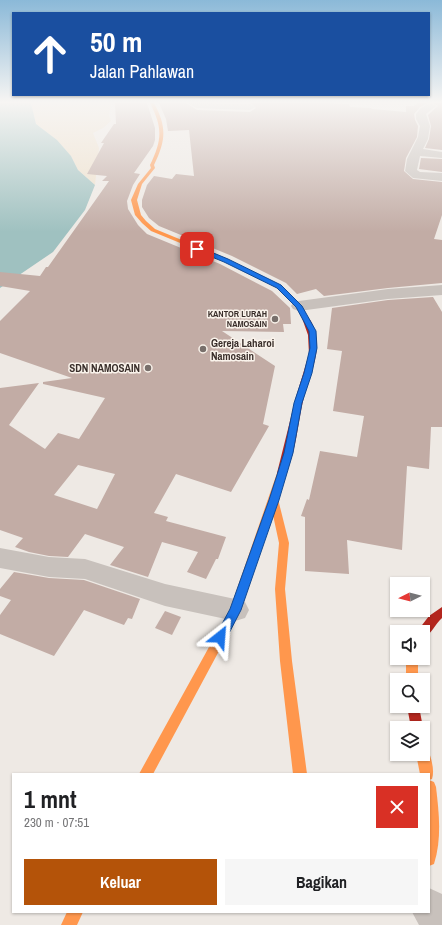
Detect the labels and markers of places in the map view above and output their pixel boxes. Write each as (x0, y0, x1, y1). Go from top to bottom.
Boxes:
pin (180, 232, 214, 266)
place label: KANTOR LURAH NAMOSAIN (208, 308, 267, 330)
marker: KANTOR LURAH NAMOSAIN (270, 314, 280, 324)
place label: Gereja Laharoi Namosain (211, 336, 274, 363)
marker: Gereja Laharoi Namosain (198, 344, 208, 354)
place label: SDN NAMOSAIN (69, 361, 140, 375)
marker: SDN NAMOSAIN (143, 363, 153, 373)

